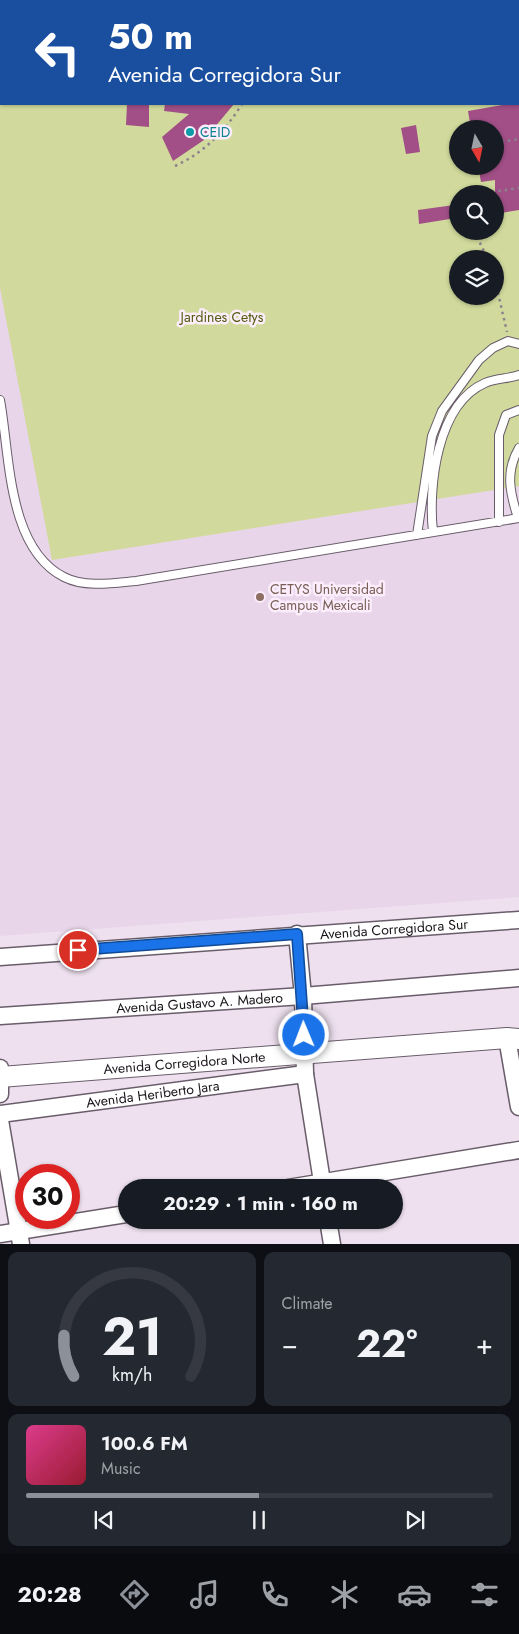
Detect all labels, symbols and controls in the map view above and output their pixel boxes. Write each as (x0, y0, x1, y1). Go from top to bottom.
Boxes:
text: 50 m (108, 12, 193, 62)
icon: left (25, 20, 90, 85)
text: Avenida Corregidora Sur (108, 58, 341, 90)
north arrow (449, 120, 504, 175)
map controls (449, 120, 504, 305)
place label: CEID (200, 122, 230, 142)
marker: CEID (184, 126, 196, 138)
button: search (449, 185, 504, 240)
button: layers (449, 250, 504, 305)
park label: Jardines Cetys (179, 307, 264, 327)
place label: CETYS Universidad Campus Mexicali (270, 579, 384, 615)
marker: CETYS Universidad Campus Mexicali (254, 591, 266, 603)
street label: Avenida Corregidora Sur (319, 914, 469, 944)
pin (57, 929, 99, 971)
icon: arrive (64, 936, 92, 964)
street label: Avenida Gustavo A. Madero (116, 987, 284, 1018)
position arrow (277, 1008, 329, 1060)
street label: Avenida Corregidora Norte (103, 1047, 266, 1079)
street label: Avenida Heriberto Jara (85, 1075, 221, 1113)
speed limit sign: 30 (15, 1164, 80, 1229)
text: 20:29 · 1 min · 160 m (163, 1190, 358, 1217)
text: Climate (282, 1292, 333, 1315)
text: 21 (101, 1299, 162, 1375)
text: 22° (356, 1316, 417, 1371)
text: − (282, 1324, 298, 1365)
text: + (476, 1324, 493, 1365)
text: km/h (112, 1362, 152, 1388)
text: 100.6 FM (101, 1430, 188, 1457)
text: Music (101, 1457, 141, 1480)
icon: previous (90, 1506, 118, 1534)
icon: pause (245, 1506, 273, 1534)
icon: next (401, 1506, 429, 1534)
icon: directions (117, 1577, 152, 1612)
icon: music (187, 1577, 222, 1612)
icon: phone (257, 1577, 292, 1612)
icon: climate (327, 1577, 362, 1612)
icon: car (397, 1577, 432, 1612)
icon: filters (467, 1577, 502, 1612)
text: 20:28 (17, 1578, 82, 1610)

